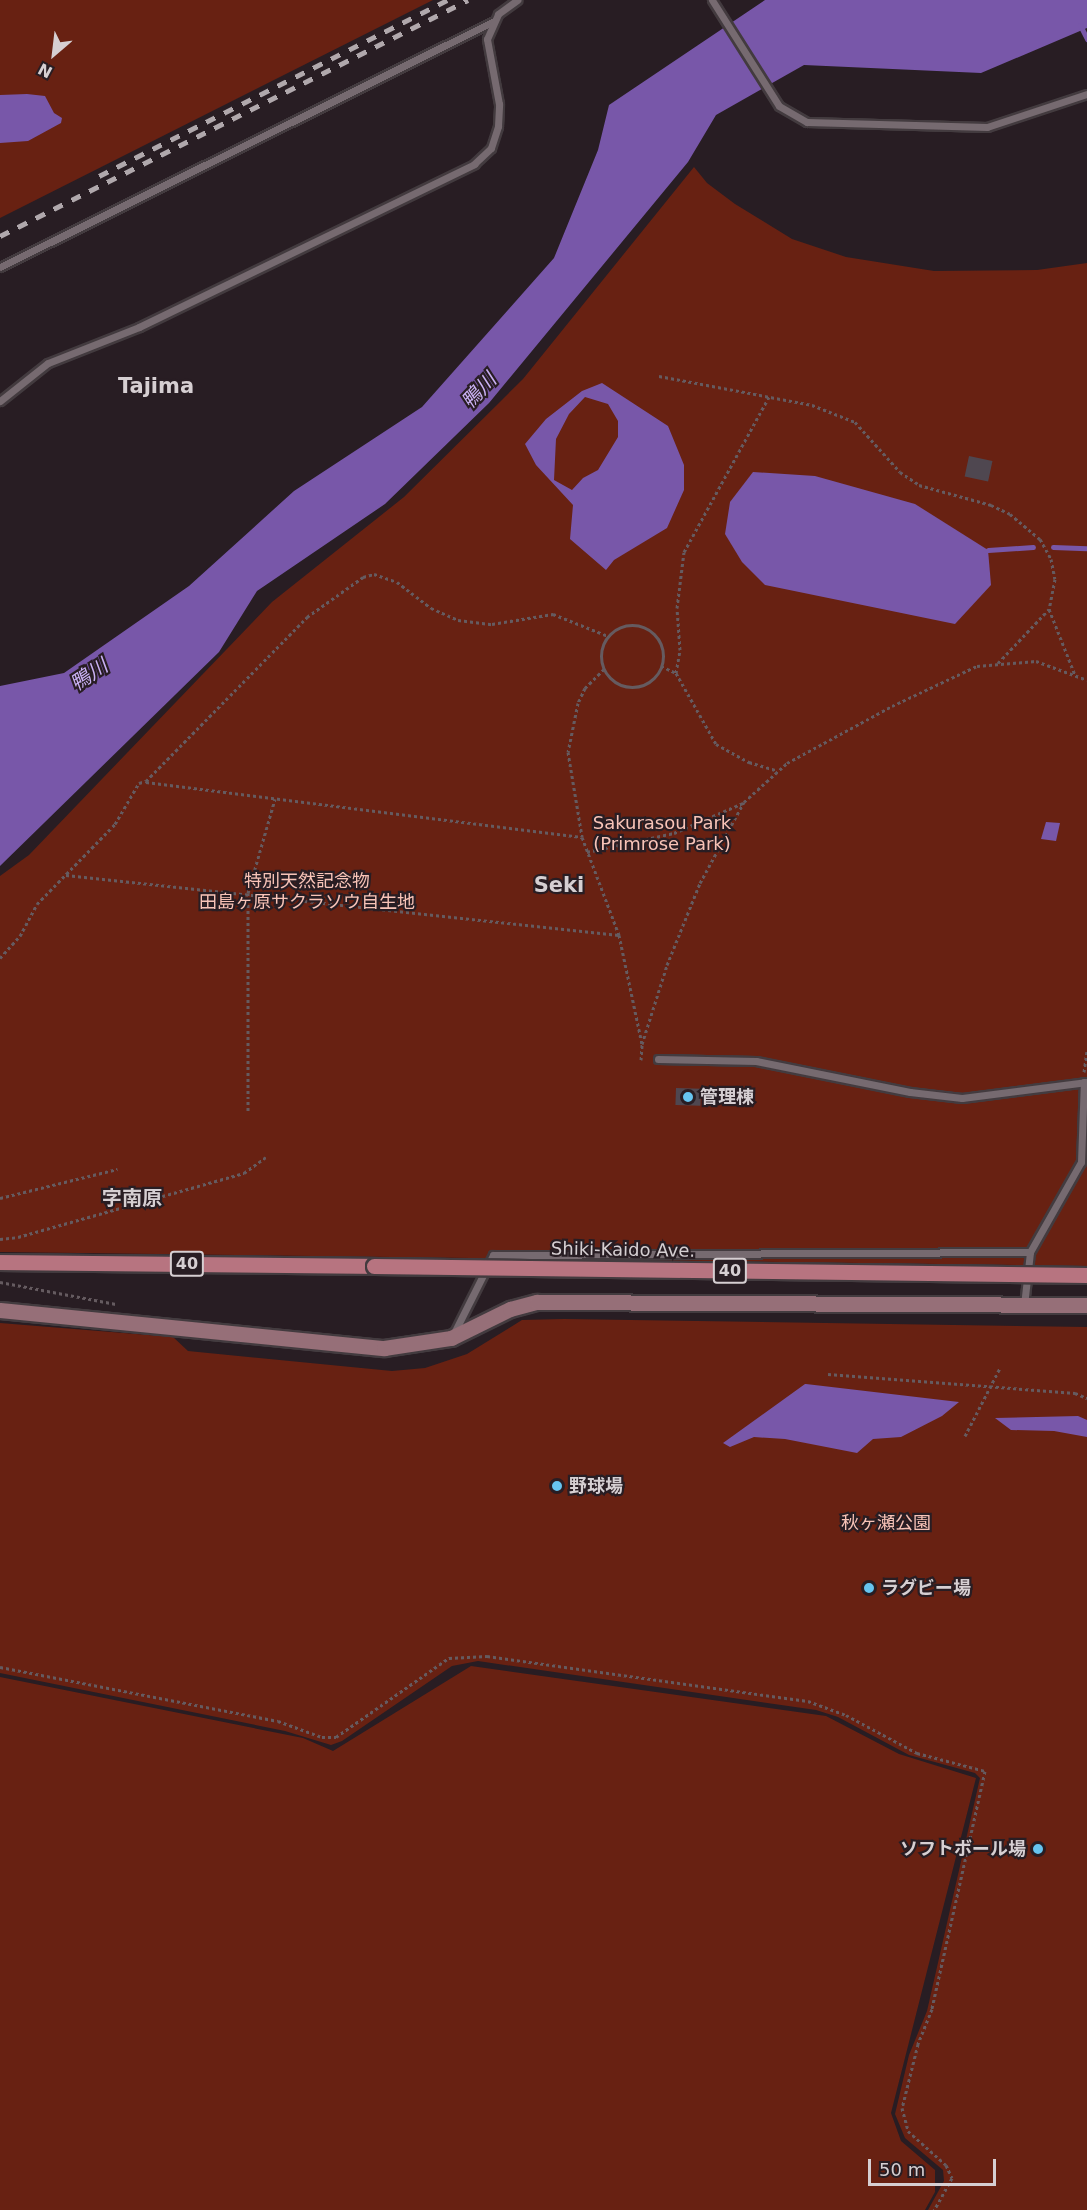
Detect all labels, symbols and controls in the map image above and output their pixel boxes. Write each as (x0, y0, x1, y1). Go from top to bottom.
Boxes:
north arrow (24, 24, 84, 84)
text: N (35, 59, 56, 82)
water label: 鴨川 (457, 368, 501, 414)
district label: Tajima (118, 373, 194, 399)
water label: 鴨川 (66, 654, 112, 696)
park label: Sakurasou Park (Primrose Park) (593, 813, 731, 856)
park label: 特別天然記念物 田島ヶ原サクラソウ自生地 (199, 871, 415, 914)
district label: Seki (534, 872, 584, 898)
place label: 管理棟 (700, 1086, 754, 1108)
marker: 管理棟 (681, 1090, 695, 1104)
district label: 字南原 (102, 1186, 162, 1210)
street label: Shiki-Kaido Ave. (551, 1238, 695, 1262)
road number: 40 (169, 1251, 205, 1277)
road number: 40 (712, 1258, 748, 1284)
place label: 野球場 (569, 1475, 623, 1497)
marker: 野球場 (550, 1479, 564, 1493)
park label: 秋ヶ瀬公園 (841, 1512, 931, 1534)
place label: ラグビー場 (881, 1577, 971, 1599)
marker: ラグビー場 (862, 1581, 876, 1595)
place label: ソフトボール場 (900, 1838, 1026, 1860)
marker: ソフトボール場 (1031, 1842, 1045, 1856)
scale bar (871, 2147, 998, 2185)
text: 50 m (879, 2159, 925, 2180)

